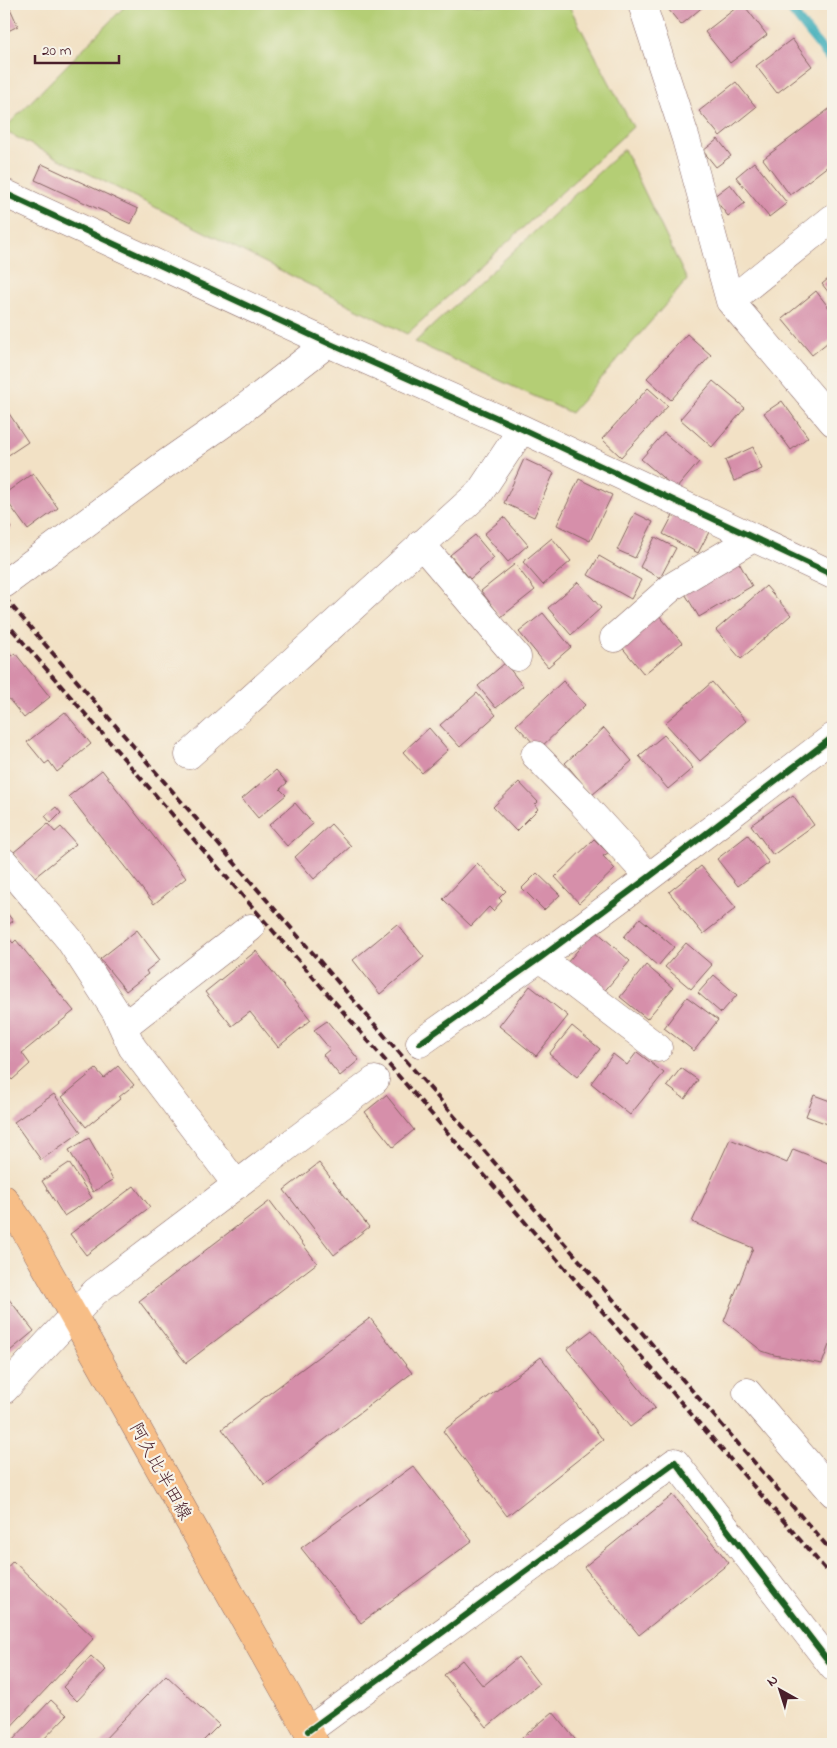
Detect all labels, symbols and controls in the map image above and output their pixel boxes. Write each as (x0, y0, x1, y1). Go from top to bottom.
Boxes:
scale bar (35, 32, 119, 64)
text: 20 m (42, 40, 72, 62)
street label: 阿久比半田線 (122, 1418, 197, 1526)
north arrow (754, 1666, 804, 1716)
text: N (762, 1670, 783, 1692)

